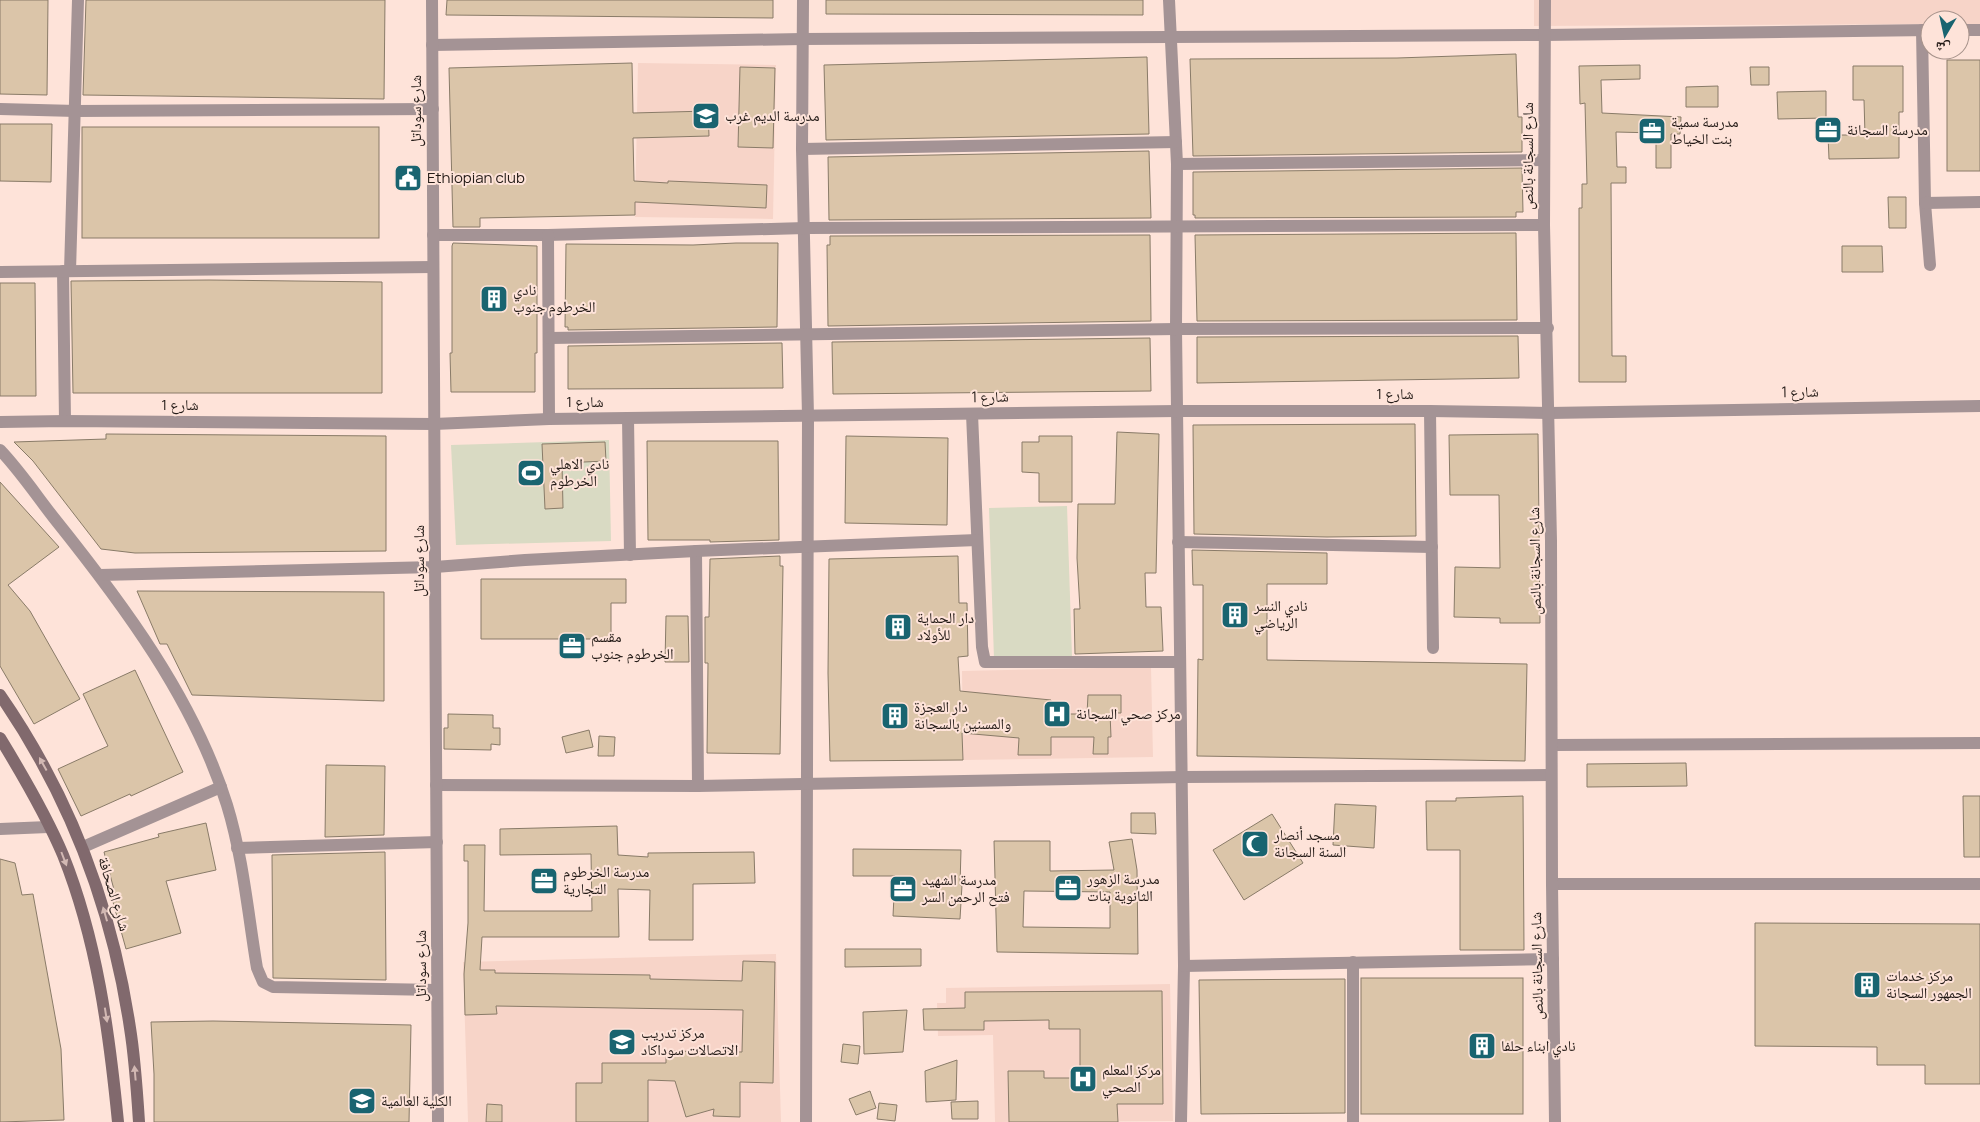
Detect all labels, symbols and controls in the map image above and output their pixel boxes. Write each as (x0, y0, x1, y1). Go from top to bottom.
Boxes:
north arrow (1920, 10, 1970, 60)
text: ش (1934, 38, 1952, 59)
street label: شارع سوداتل (405, 75, 426, 147)
school or university icon: مدرسة الديم غرب (691, 101, 721, 131)
street label: شارع السجانة بالنص (1517, 102, 1538, 210)
place label: مدرسة الديم غرب (725, 105, 820, 126)
place label: مدرسة سمية بنت الخياط (1671, 111, 1739, 149)
office icon: مدرسة السجانة (1813, 115, 1843, 145)
office icon: مدرسة سمية بنت الخياط (1637, 116, 1667, 146)
place label: مدرسة السجانة (1847, 119, 1928, 140)
public building icon: Ethiopian club (393, 163, 423, 193)
place label: Ethiopian club (427, 167, 525, 188)
place label: نادي الخرطوم جنوب (513, 279, 596, 317)
building icon: نادي الخرطوم جنوب (479, 284, 509, 314)
street label: شارع 1 (1781, 381, 1819, 402)
street label: شارع 1 (1376, 383, 1414, 404)
street label: شارع 1 (971, 386, 1009, 407)
street label: شارع 1 (566, 391, 604, 412)
street label: شارع 1 (161, 394, 199, 415)
place label: نادي الاهلي الخرطوم (550, 453, 609, 491)
sports icon: نادي الاهلي الخرطوم (516, 458, 546, 488)
street label: شارع السجانة بالنص (1523, 507, 1546, 615)
street label: شارع سوداتل (408, 525, 429, 597)
place label: نادي النسر الرياضي (1253, 595, 1308, 635)
building icon: نادي النسر الرياضي (1220, 600, 1250, 630)
place label: دار الحماية للأولاد (917, 607, 974, 645)
building icon: دار الحماية للأولاد (883, 612, 913, 642)
place label: مقسم الخرطوم جنوب (591, 626, 674, 664)
office icon: مقسم الخرطوم جنوب (557, 631, 587, 661)
place label: دار العجزة والمسنين بالسجانة (914, 696, 1011, 734)
hospital icon: مركز صحي السجانة (1042, 699, 1072, 729)
building icon: دار العجزة والمسنين بالسجانة (880, 701, 910, 731)
place label: مركز صحي السجانة (1076, 703, 1181, 726)
one-way arrow (39, 758, 48, 771)
place label: مسجد أنصار السنة السجانة (1273, 824, 1346, 862)
mosque icon: مسجد أنصار السنة السجانة (1240, 829, 1270, 859)
one-way arrow (60, 851, 68, 866)
street label: شارع الصحافة (93, 854, 136, 934)
place label: مدرسة الخرطوم التجارية (563, 861, 650, 899)
office icon: مدرسة الخرطوم التجارية (529, 866, 559, 896)
place label: مدرسة الزهور الثانوية بنات (1086, 868, 1160, 906)
place label: مدرسة الشهيد فتح الرحمن السر (921, 869, 1010, 907)
office icon: مدرسة الزهور الثانوية بنات (1053, 873, 1083, 903)
office icon: مدرسة الشهيد فتح الرحمن السر (888, 874, 918, 904)
one-way arrow (100, 907, 108, 922)
street label: شارع السجانة بالنص (1525, 912, 1548, 1020)
street label: شارع سوداتل (410, 930, 431, 1002)
place label: مركز خدمات الجمهور السجانة (1886, 965, 1972, 1003)
building icon: مركز خدمات الجمهور السجانة (1852, 970, 1882, 1000)
one-way arrow (102, 1007, 110, 1023)
place label: مركز تدريب الاتصالات سوداكاد (641, 1022, 738, 1060)
school or university icon: مركز تدريب الاتصالات سوداكاد (607, 1027, 637, 1057)
building icon: نادي ابناء حلفا (1467, 1031, 1497, 1061)
place label: نادي ابناء حلفا (1501, 1035, 1576, 1058)
place label: مركز المعلم الصحي (1102, 1059, 1161, 1099)
hospital icon: مركز المعلم الصحي (1068, 1064, 1098, 1094)
one-way arrow (131, 1065, 139, 1081)
school or university icon: الكلية العالمية (347, 1086, 377, 1116)
place label: الكلية العالمية (381, 1090, 452, 1111)

